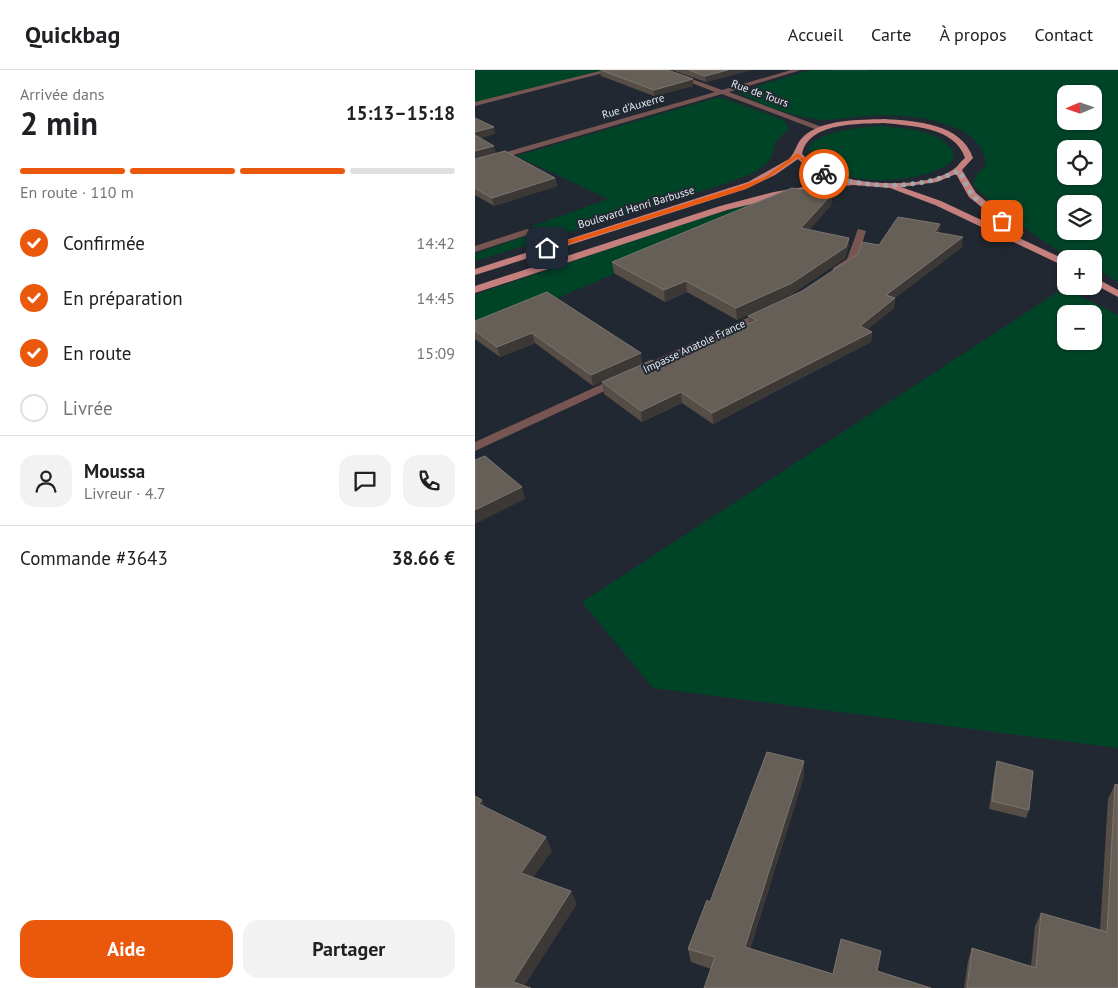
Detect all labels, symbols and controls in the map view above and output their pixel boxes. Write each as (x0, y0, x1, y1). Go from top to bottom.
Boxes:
text: Quickbag (25, 19, 120, 50)
text: Accueil (788, 23, 843, 46)
text: Carte (871, 23, 912, 46)
text: À propos (940, 23, 1007, 46)
text: Contact (1035, 23, 1093, 46)
street label: Rue de Tours (729, 76, 791, 110)
text: Arrivée dans (20, 84, 104, 104)
north arrow (1057, 85, 1103, 130)
map controls (1057, 85, 1102, 350)
street label: Rue d'Auxerre (600, 90, 666, 122)
text: 15:13–15:18 (346, 101, 455, 125)
text: 2 min (20, 102, 98, 144)
button: locate (1057, 140, 1102, 185)
courier (799, 149, 849, 199)
icon: bike (810, 160, 838, 188)
text: En route · 110 m (20, 182, 134, 202)
street label: Boulevard Henri Barbusse (576, 182, 696, 231)
button: layers (1057, 195, 1102, 240)
pin (981, 200, 1023, 242)
icon: bag (988, 207, 1016, 235)
pin (526, 227, 568, 269)
icon: check (20, 229, 48, 257)
text: Confirmée (63, 231, 145, 255)
text: 14:42 (417, 233, 455, 253)
icon: home (533, 234, 561, 262)
button: + (1057, 250, 1102, 295)
icon: check (20, 284, 48, 312)
text: En préparation (63, 286, 183, 310)
text: 14:45 (417, 288, 455, 308)
button: − (1057, 305, 1102, 350)
street label: Impasse Anatole France (641, 316, 748, 376)
icon: check (20, 339, 48, 367)
text: En route (63, 341, 131, 365)
text: 15:09 (417, 343, 455, 363)
text: Livrée (63, 396, 113, 420)
button: person (20, 455, 72, 507)
button: chat (339, 455, 391, 507)
button: phone (403, 455, 455, 507)
text: Moussa (84, 459, 145, 483)
text: Livreur · 4.7 (84, 483, 166, 503)
text: Commande #3643 (20, 546, 168, 570)
text: 38.66 € (392, 546, 455, 570)
button: Aide (20, 920, 233, 978)
button: Partager (243, 920, 455, 978)

